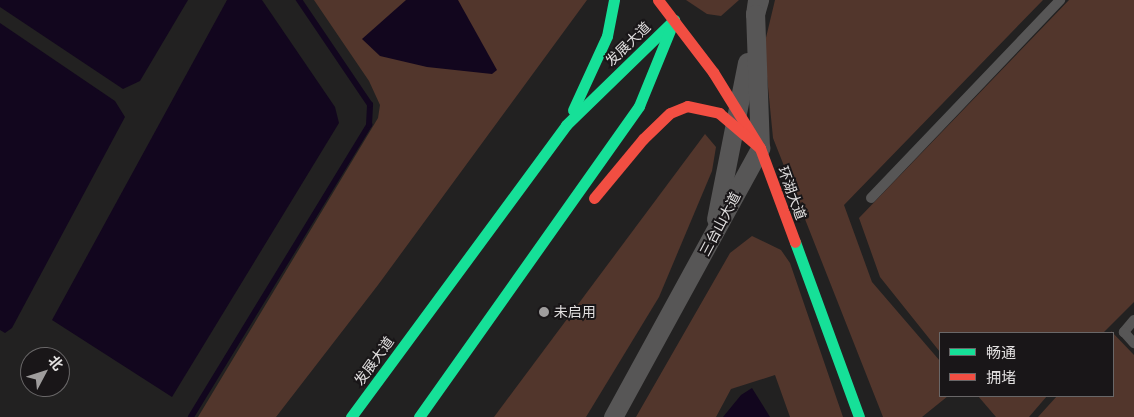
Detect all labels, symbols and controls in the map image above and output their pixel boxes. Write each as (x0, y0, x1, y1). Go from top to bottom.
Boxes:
street label: 发展大道 (602, 19, 654, 69)
street label: 环湖大道 (775, 164, 809, 222)
street label: 三台山大道 (696, 189, 744, 259)
place label: 未启用 (554, 304, 596, 320)
marker: 未启用 (538, 306, 550, 318)
legend (939, 332, 1114, 397)
street label: 发展大道 (351, 333, 397, 389)
text: 畅通 (986, 344, 1016, 361)
north arrow (20, 347, 70, 397)
text: 北 (45, 352, 66, 374)
text: 拥堵 (986, 369, 1016, 386)

